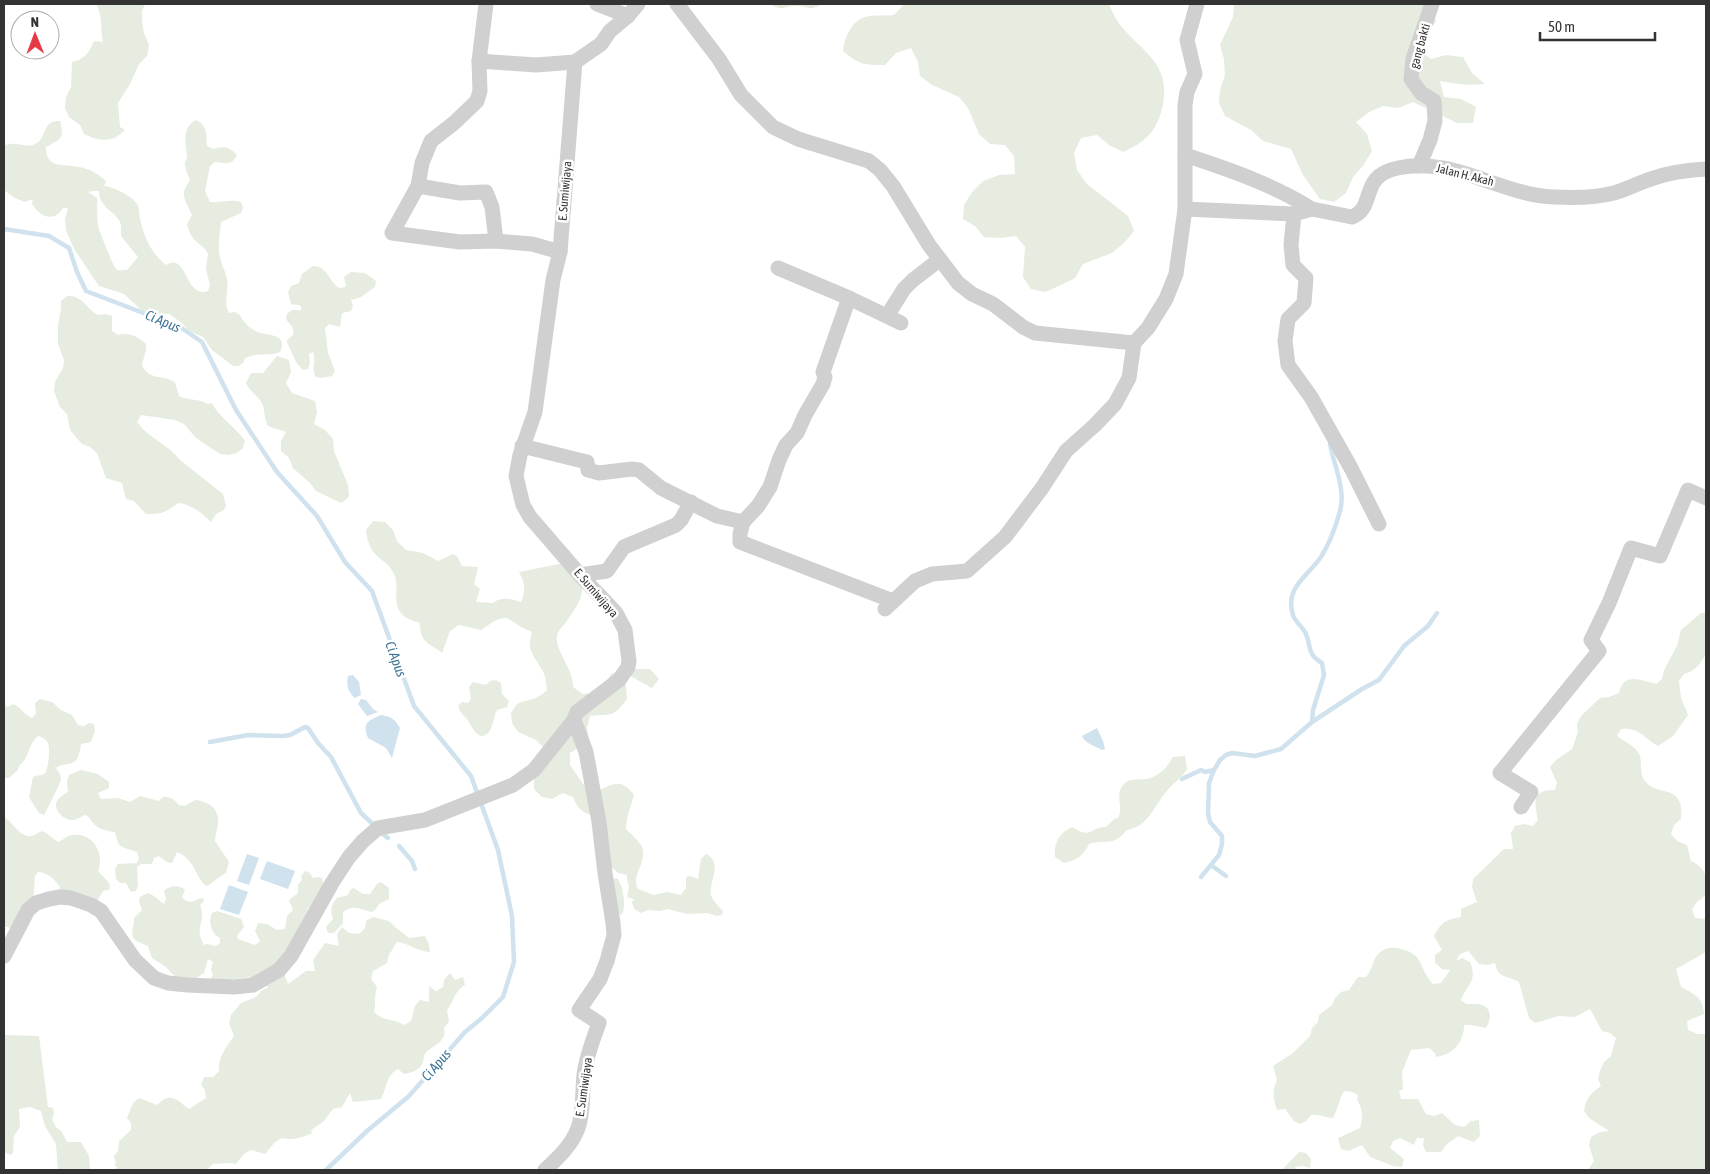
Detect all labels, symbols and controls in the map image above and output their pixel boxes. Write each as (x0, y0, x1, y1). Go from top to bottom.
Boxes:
north arrow (10, 10, 60, 60)
scale bar (1540, 10, 1655, 42)
text: N (31, 14, 39, 30)
text: 50 m (1548, 18, 1575, 35)
street label: gang bakti (1407, 22, 1433, 70)
street label: E. Sumiwijaya (555, 161, 575, 221)
street label: Jalan H. Akah (1435, 161, 1495, 189)
water label: Ci Apus (143, 306, 183, 336)
street label: E. Sumiwijaya (571, 566, 621, 620)
water label: Ci Apus (382, 639, 410, 679)
water label: Ci Apus (418, 1046, 454, 1084)
street label: E. Sumiwijaya (573, 1056, 595, 1118)

